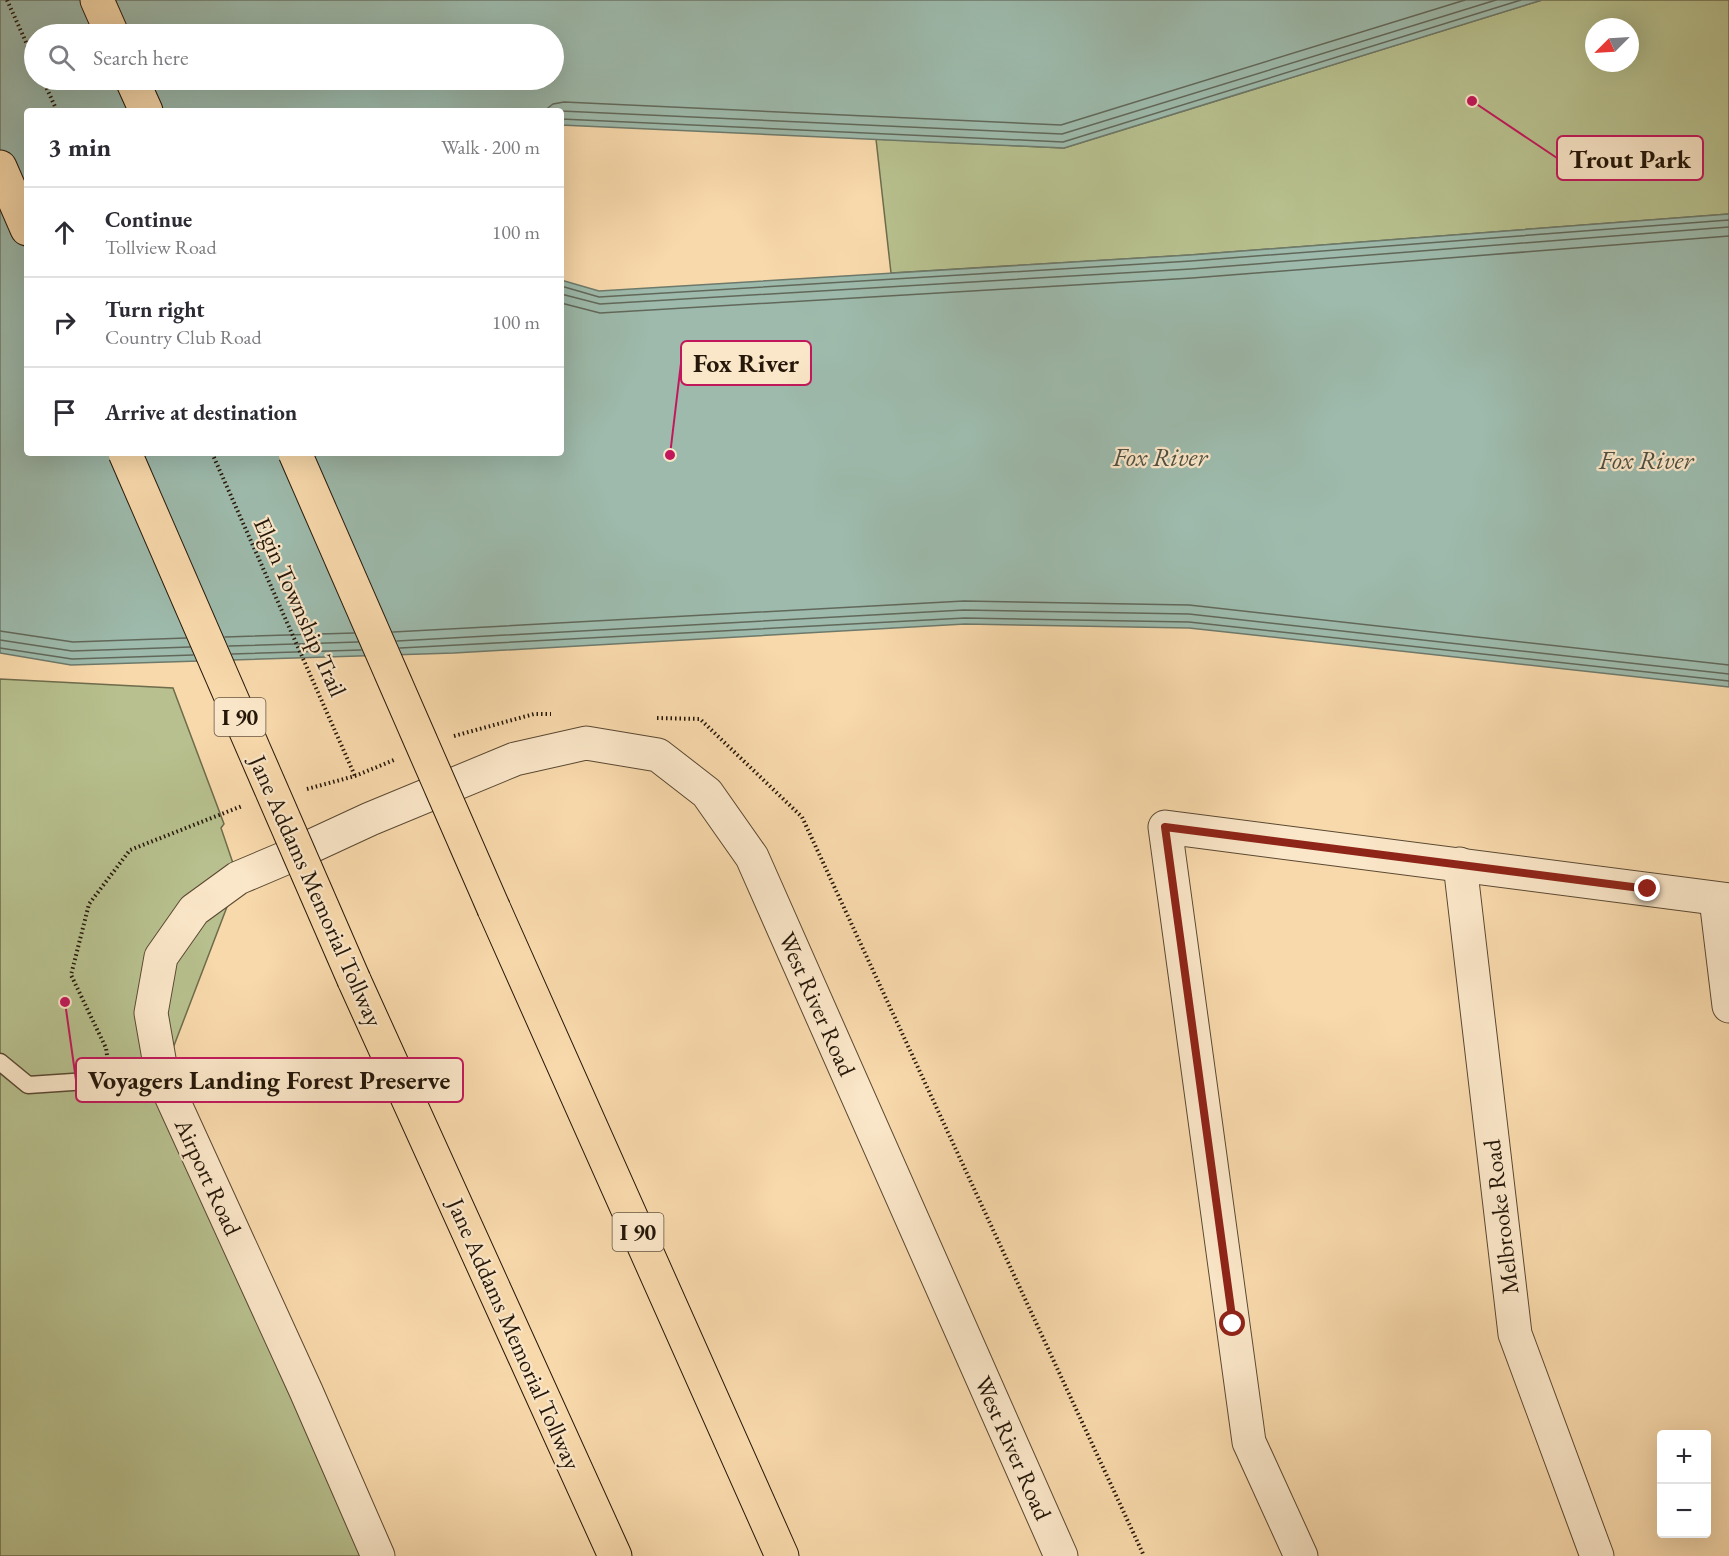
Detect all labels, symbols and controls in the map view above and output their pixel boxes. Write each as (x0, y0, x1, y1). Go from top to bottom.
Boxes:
north arrow (1585, 18, 1639, 72)
search box (24, 24, 564, 90)
icon: search (45, 41, 78, 74)
text: Search here (93, 43, 188, 72)
text: 3 min (48, 130, 111, 164)
text: Walk · 200 m (441, 134, 540, 160)
callout: Trout Park (1557, 136, 1703, 180)
text: Trout Park (1569, 142, 1692, 176)
text: Continue (105, 205, 192, 234)
icon: ahead (48, 216, 81, 249)
text: 100 m (492, 219, 540, 245)
text: Tollview Road (105, 234, 217, 260)
text: Turn right (105, 295, 204, 324)
icon: right (48, 306, 81, 339)
text: 100 m (492, 309, 540, 335)
text: Country Club Road (105, 324, 262, 350)
callout: Fox River (681, 341, 811, 385)
text: Fox River (693, 346, 799, 380)
icon: arrive (48, 396, 81, 429)
text: Arrive at destination (105, 398, 297, 427)
water label: Fox River (1112, 440, 1208, 474)
water label: Fox River (1598, 443, 1694, 477)
street label: Elgin Township Trail (247, 512, 354, 702)
road number: I 90 (214, 698, 266, 736)
street label: Jane Addams Memorial Tollway (242, 748, 391, 1032)
route end (1634, 875, 1660, 901)
street label: West River Road (772, 927, 863, 1081)
callout: Voyagers Landing Forest Preserve (76, 1058, 463, 1102)
text: Voyagers Landing Forest Preserve (88, 1063, 450, 1097)
street label: Airport Road (167, 1112, 249, 1241)
street label: Melbrooke Road (1476, 1137, 1525, 1296)
street label: Jane Addams Memorial Tollway (440, 1191, 589, 1475)
road number: I 90 (612, 1213, 664, 1251)
route start (1219, 1310, 1245, 1336)
street label: West River Road (968, 1371, 1059, 1525)
map controls (1657, 1430, 1711, 1538)
button: + (1657, 1430, 1711, 1484)
button: − (1657, 1484, 1711, 1538)

